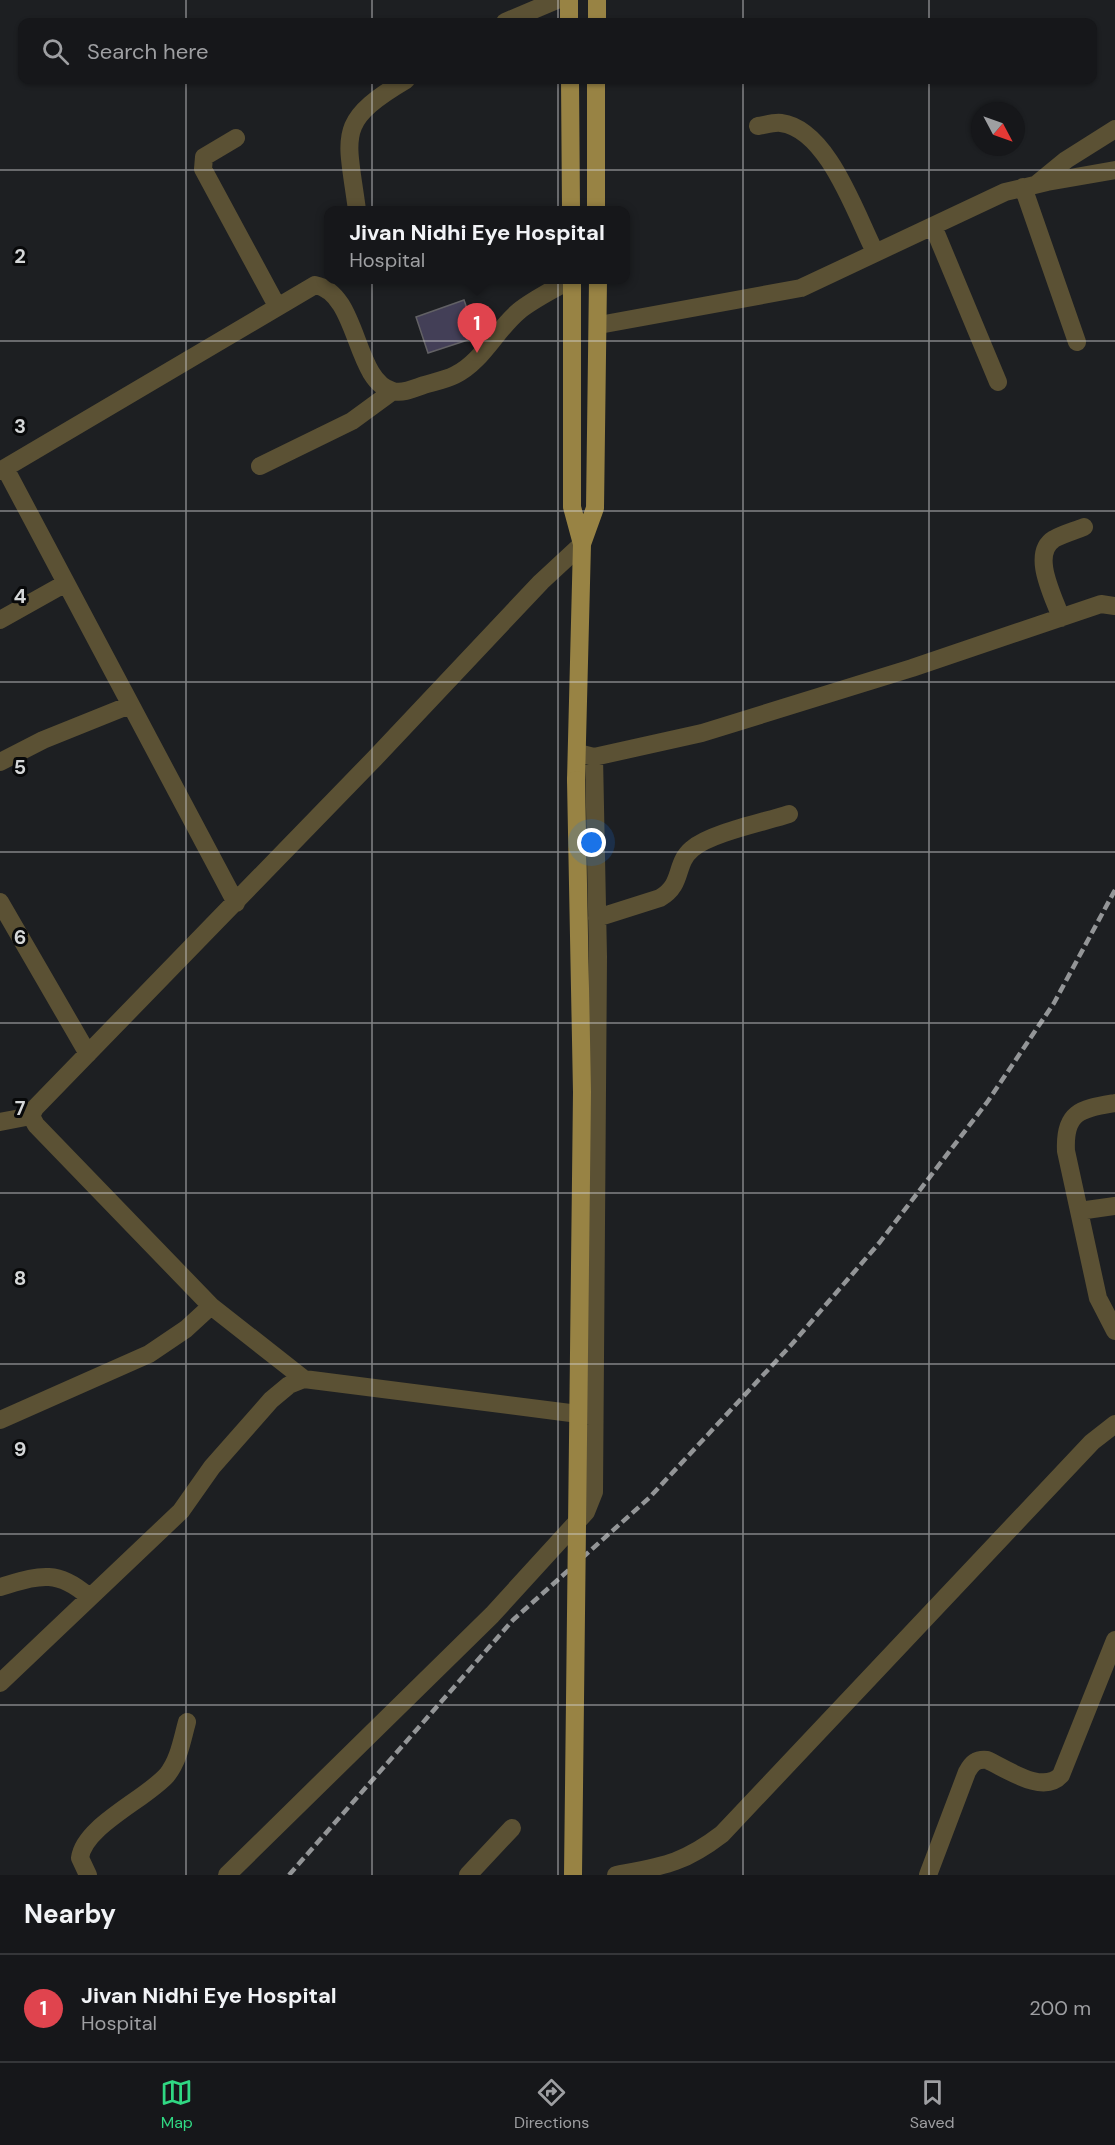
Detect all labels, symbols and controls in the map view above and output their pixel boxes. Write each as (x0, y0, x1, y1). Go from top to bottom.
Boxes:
search box (18, 18, 1097, 84)
icon: search (39, 35, 72, 68)
text: Search here (87, 37, 208, 66)
north arrow (971, 102, 1025, 156)
popup (324, 206, 630, 284)
text: Jivan Nidhi Eye Hospital (349, 218, 605, 247)
text: 2 (14, 243, 26, 269)
text: Hospital (349, 247, 425, 273)
pin: 1 (458, 304, 496, 353)
text: 3 (14, 413, 26, 439)
text: 4 (14, 583, 27, 609)
text: 5 (14, 754, 26, 780)
your location (577, 828, 606, 857)
text: 6 (14, 924, 26, 950)
text: 7 (15, 1095, 26, 1121)
text: 8 (14, 1265, 26, 1291)
text: 9 (14, 1436, 26, 1462)
text: Nearby (24, 1897, 116, 1931)
text: Jivan Nidhi Eye Hospital (81, 1981, 337, 2010)
text: 1 (40, 1995, 47, 2021)
text: 200 m (1029, 1995, 1091, 2021)
text: Hospital (81, 2010, 157, 2036)
tab: Map (160, 2076, 193, 2133)
tab: Directions (514, 2076, 589, 2133)
tab: Saved (910, 2076, 955, 2133)

